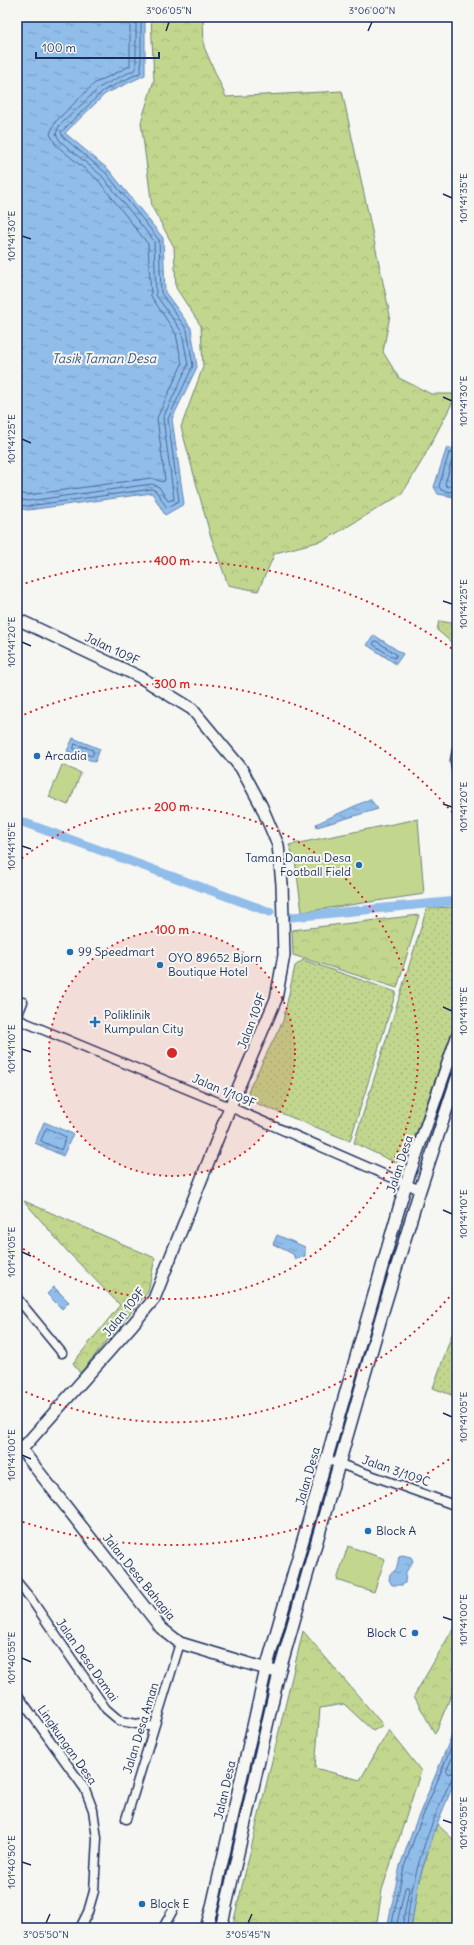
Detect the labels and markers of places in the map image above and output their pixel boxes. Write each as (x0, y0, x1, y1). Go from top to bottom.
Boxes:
place label: Arcadia (45, 748, 87, 763)
marker: Arcadia (32, 751, 42, 761)
place label: Taman Danau Desa Football Field (245, 850, 351, 879)
marker: Taman Danau Desa Football Field (354, 860, 364, 870)
place label: 99 Speedmart (78, 944, 154, 959)
marker: 99 Speedmart (65, 947, 75, 957)
place label: OYO 89652 Bjorn Boutique Hotel (168, 950, 262, 979)
marker: OYO 89652 Bjorn Boutique Hotel (155, 960, 165, 970)
place label: Poliklinik Kumpulan City (104, 1007, 183, 1036)
marker: Poliklinik Kumpulan City (89, 1016, 101, 1028)
centre of rings (165, 1046, 179, 1060)
place label: Block A (376, 1523, 416, 1538)
marker: Block A (363, 1526, 373, 1536)
place label: Block C (367, 1625, 407, 1640)
marker: Block C (410, 1628, 420, 1638)
place label: Block E (150, 1896, 189, 1911)
marker: Block E (137, 1899, 147, 1909)

